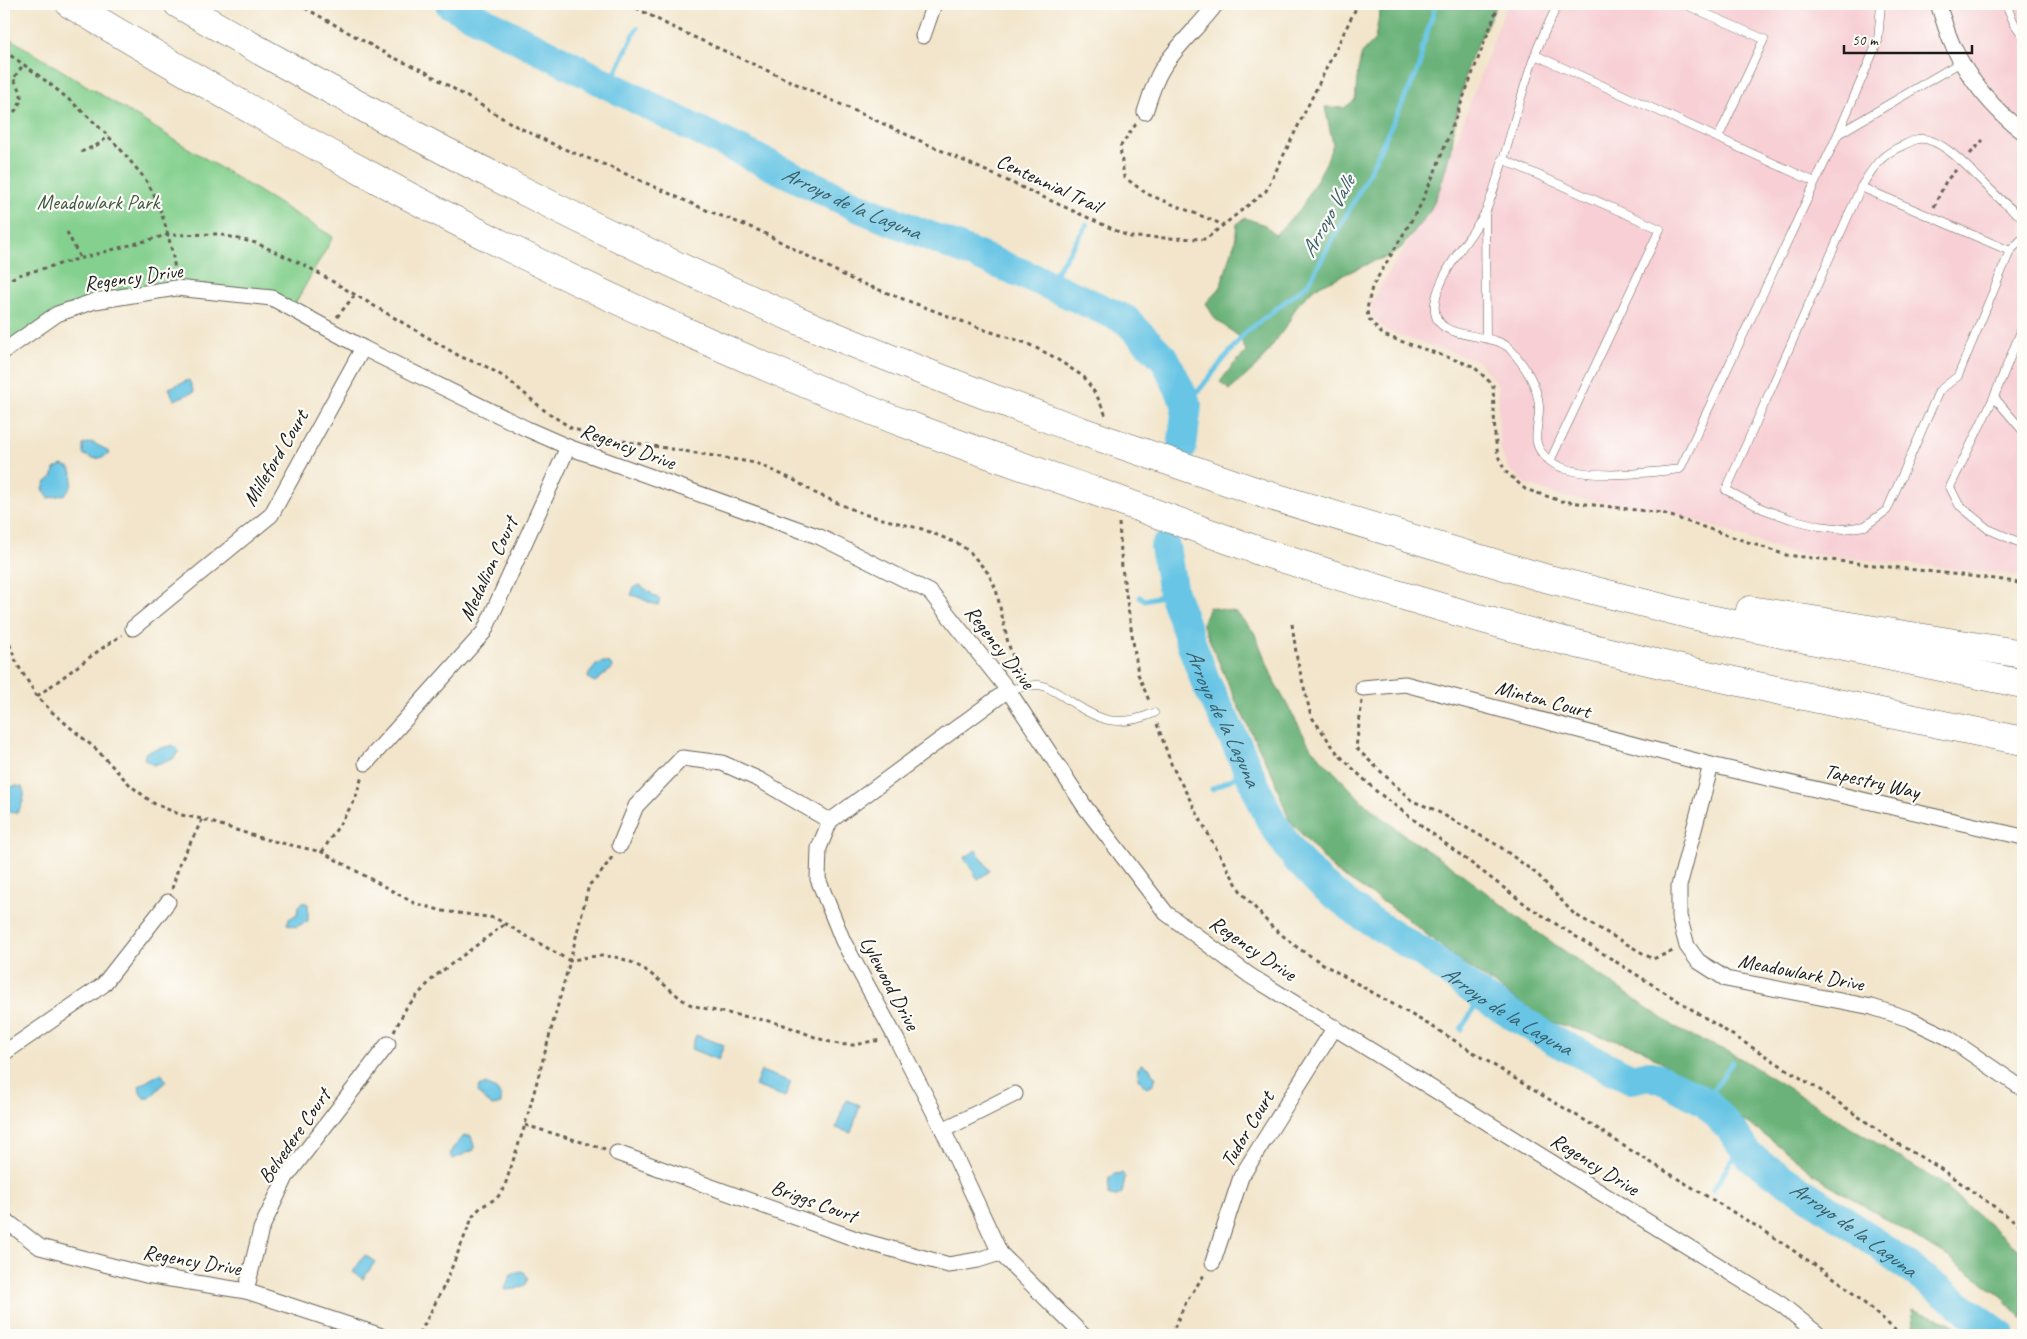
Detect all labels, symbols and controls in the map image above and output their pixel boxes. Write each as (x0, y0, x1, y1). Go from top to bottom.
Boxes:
scale bar (1844, 22, 1972, 54)
text: 50 m (1852, 31, 1879, 50)
street label: Centennial Trail (992, 147, 1109, 220)
water label: Arroyo de la Laguna (778, 160, 927, 247)
water label: Arroyo Valle (1294, 168, 1363, 262)
park label: Meadowlark Park (37, 189, 161, 215)
street label: Regency Drive (82, 257, 185, 297)
street label: Milleford Court (236, 404, 315, 511)
street label: Regency Drive (577, 417, 680, 476)
street label: Medallion Court (453, 510, 525, 625)
street label: Regency Drive (959, 600, 1041, 695)
water label: Arroyo de la Laguna (1180, 645, 1268, 793)
street label: Minton Court (1493, 674, 1595, 725)
street label: Tapestry Way (1822, 757, 1924, 805)
street label: Regency Drive (1205, 910, 1302, 987)
street label: Lylewood Drive (854, 932, 926, 1035)
street label: Meadowlark Drive (1736, 947, 1867, 997)
water label: Arroyo de la Laguna (1436, 959, 1578, 1063)
street label: Belvedere Court (252, 1081, 338, 1188)
street label: Tudor Court (1214, 1085, 1281, 1172)
street label: Regency Drive (1546, 1127, 1645, 1202)
street label: Briggs Court (768, 1174, 863, 1230)
water label: Arroyo de la Laguna (1785, 1175, 1924, 1285)
street label: Regency Drive (141, 1239, 244, 1282)

